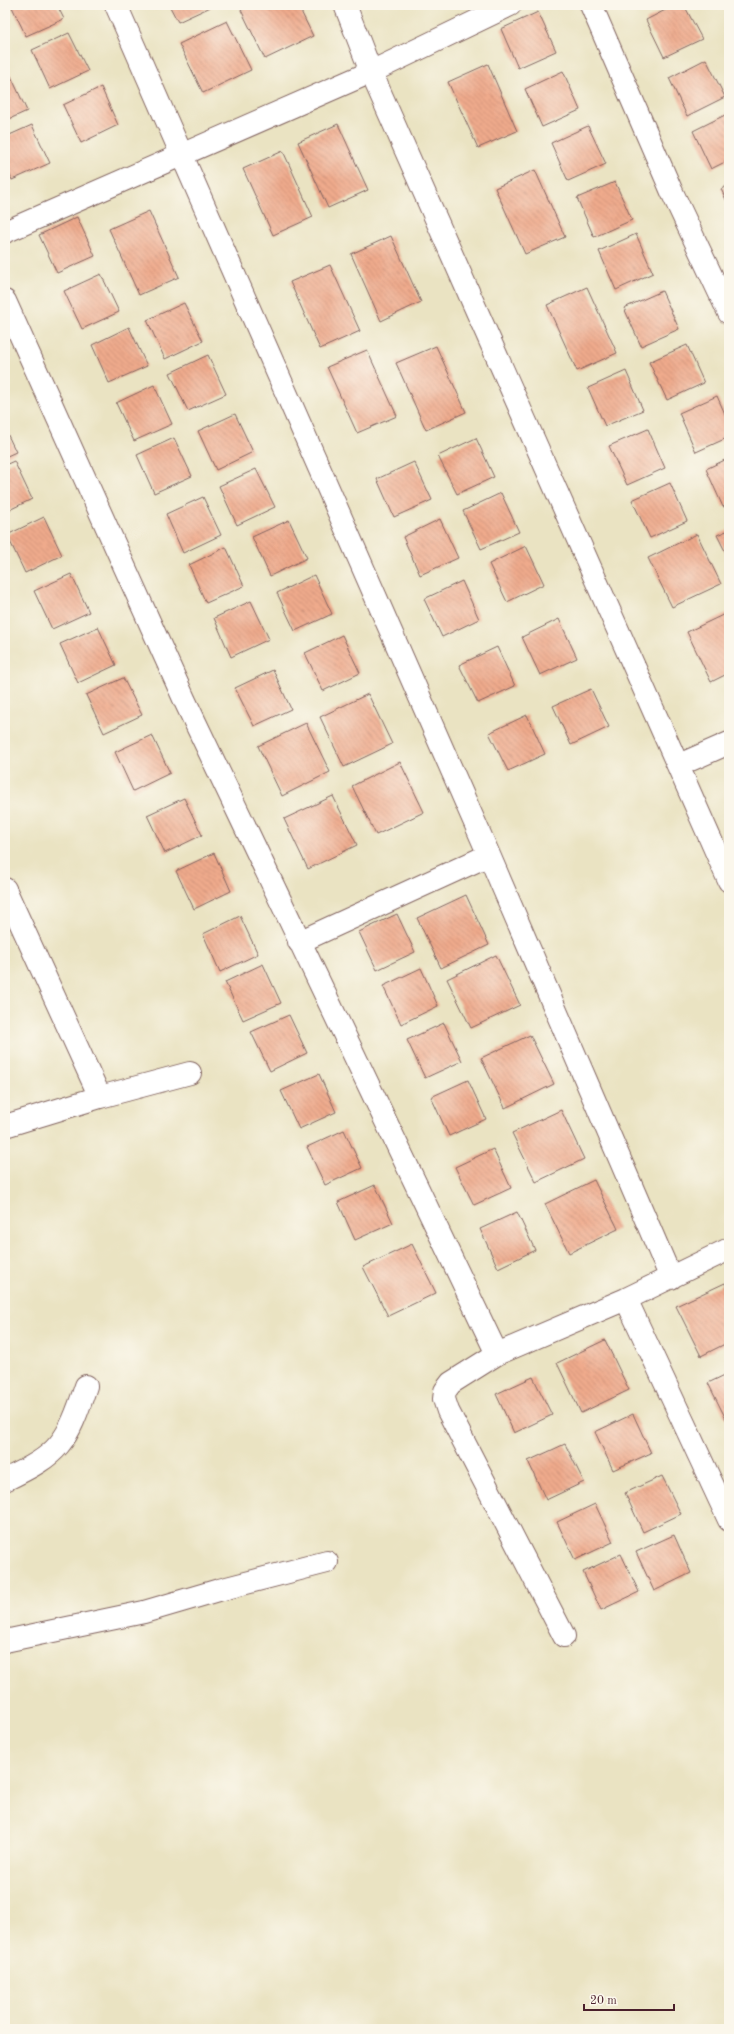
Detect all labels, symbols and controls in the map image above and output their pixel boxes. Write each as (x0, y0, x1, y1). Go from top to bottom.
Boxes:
scale bar (584, 1986, 674, 2012)
text: 20 m (590, 1995, 617, 2007)

